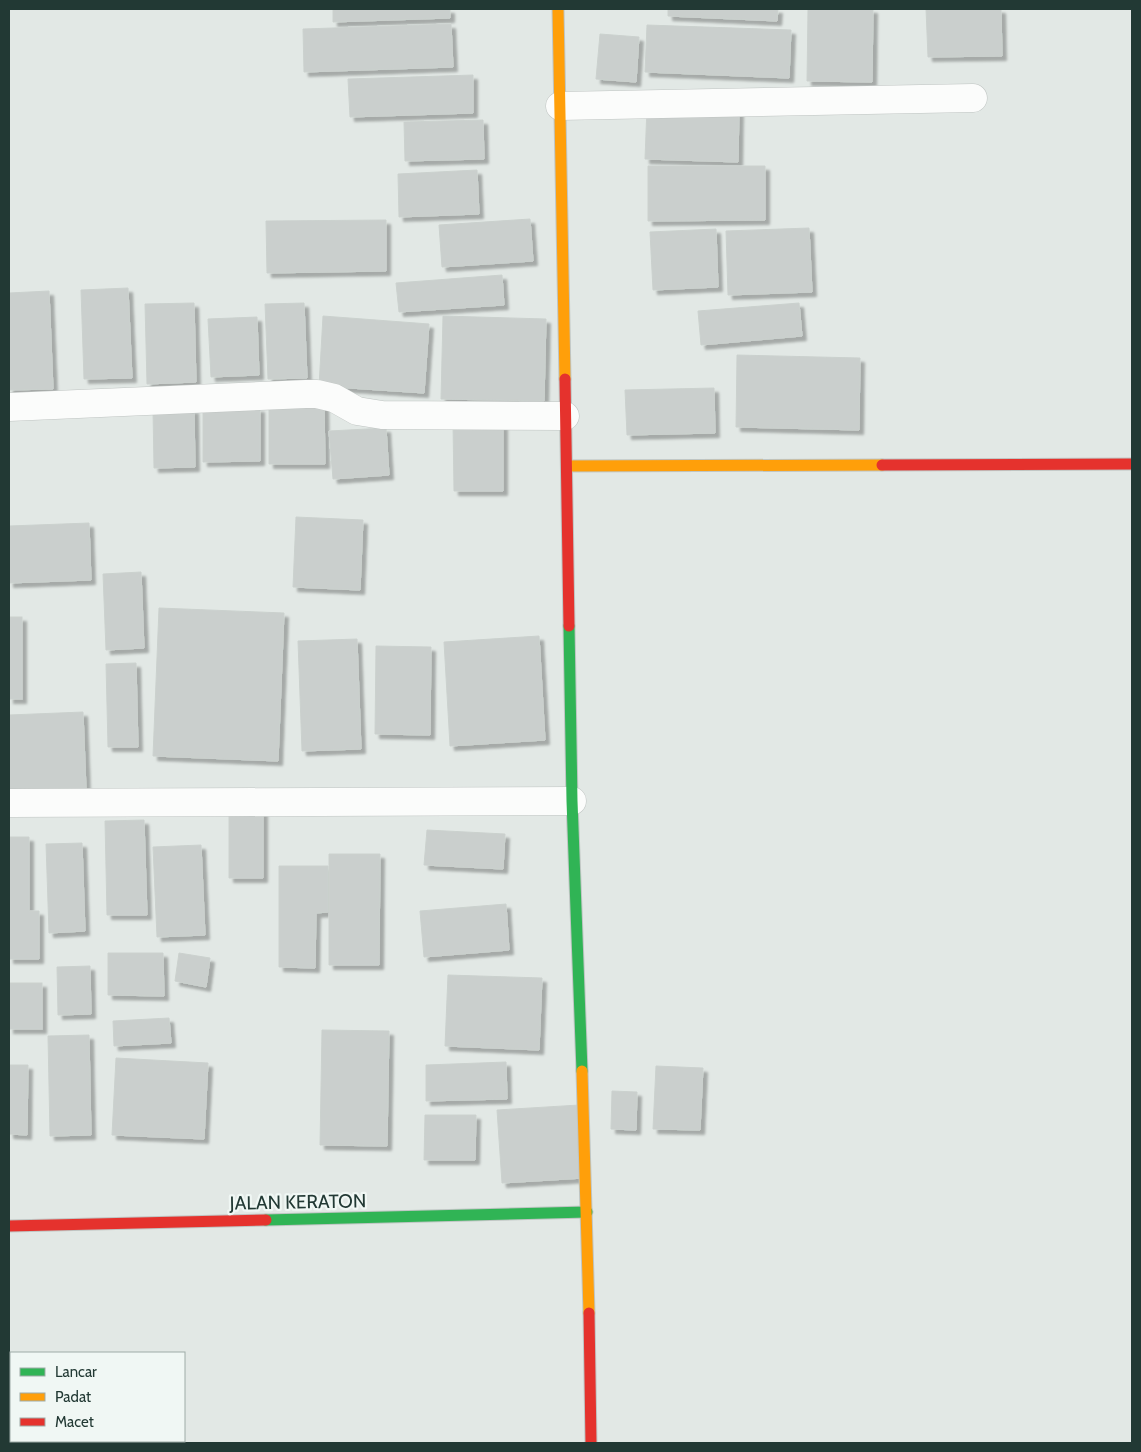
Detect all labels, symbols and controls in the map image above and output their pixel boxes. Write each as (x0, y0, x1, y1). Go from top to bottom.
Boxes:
street label: JALAN KERATON (229, 1189, 366, 1215)
legend (10, 1352, 185, 1442)
text: Lancar (55, 1363, 97, 1381)
text: Padat (55, 1388, 91, 1406)
text: Macet (55, 1413, 94, 1431)

